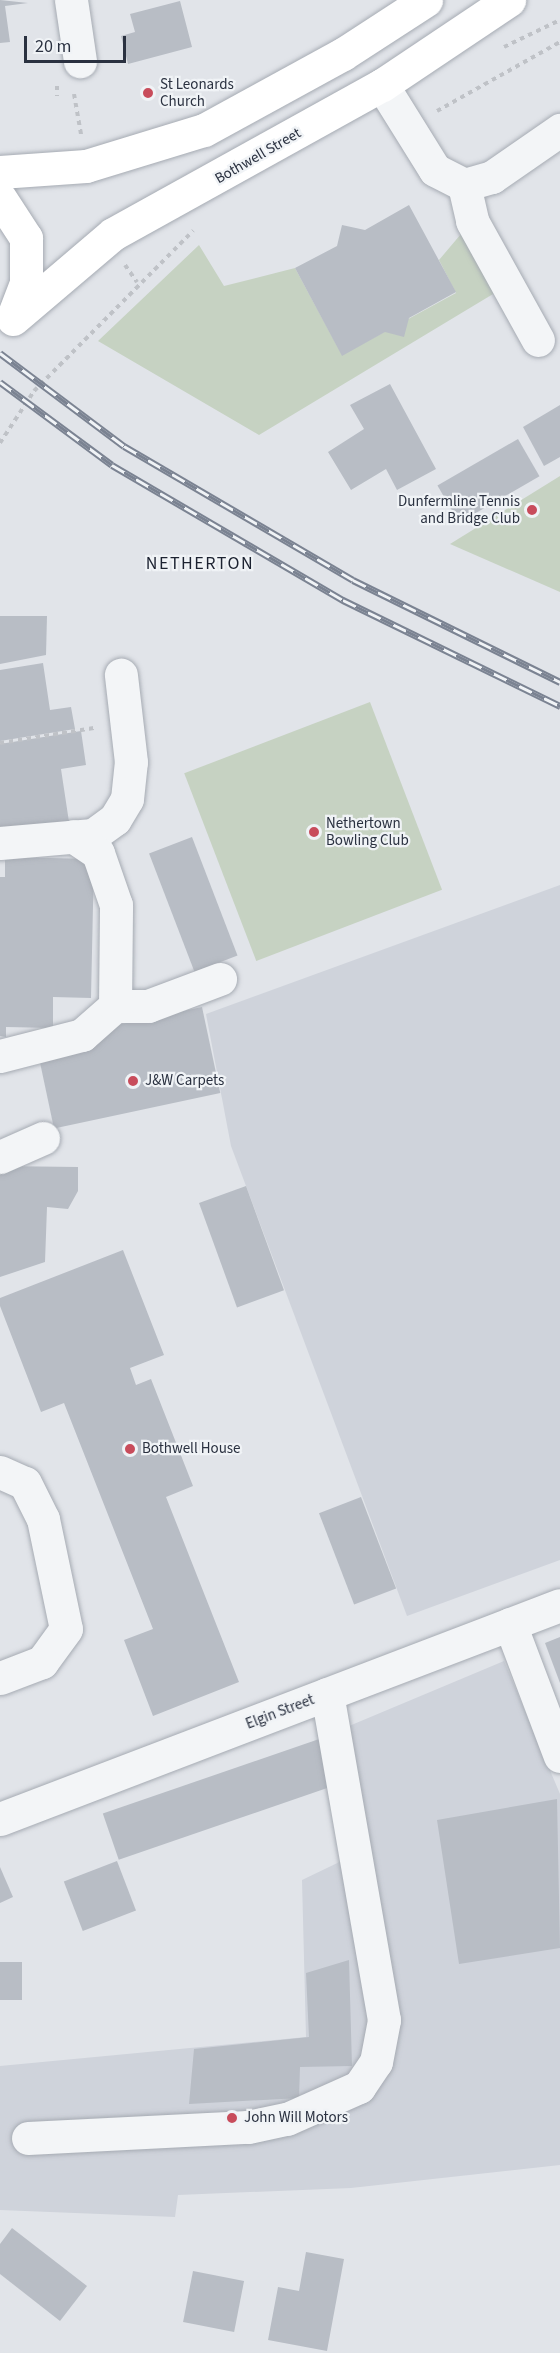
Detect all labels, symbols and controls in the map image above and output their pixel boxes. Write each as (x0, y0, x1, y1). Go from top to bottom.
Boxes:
scale bar (27, 24, 129, 62)
text: 20 m (35, 34, 71, 59)
place label: St Leonards Church (160, 75, 234, 110)
marker: St Leonards Church (141, 86, 155, 100)
street label: Bothwell Street (212, 124, 304, 188)
place label: Dunfermline Tennis and Bridge Club (398, 492, 520, 527)
marker: Dunfermline Tennis and Bridge Club (525, 503, 539, 517)
district label: NETHERTON (146, 553, 254, 575)
place label: Nethertown Bowling Club (326, 814, 409, 849)
marker: Nethertown Bowling Club (307, 825, 321, 839)
place label: J&W Carpets (145, 1072, 224, 1090)
marker: J&W Carpets (126, 1074, 140, 1088)
place label: Bothwell House (142, 1440, 241, 1458)
marker: Bothwell House (123, 1442, 137, 1456)
street label: Elgin Street (243, 1691, 317, 1733)
place label: John Will Motors (244, 2109, 348, 2127)
marker: John Will Motors (225, 2111, 239, 2125)

